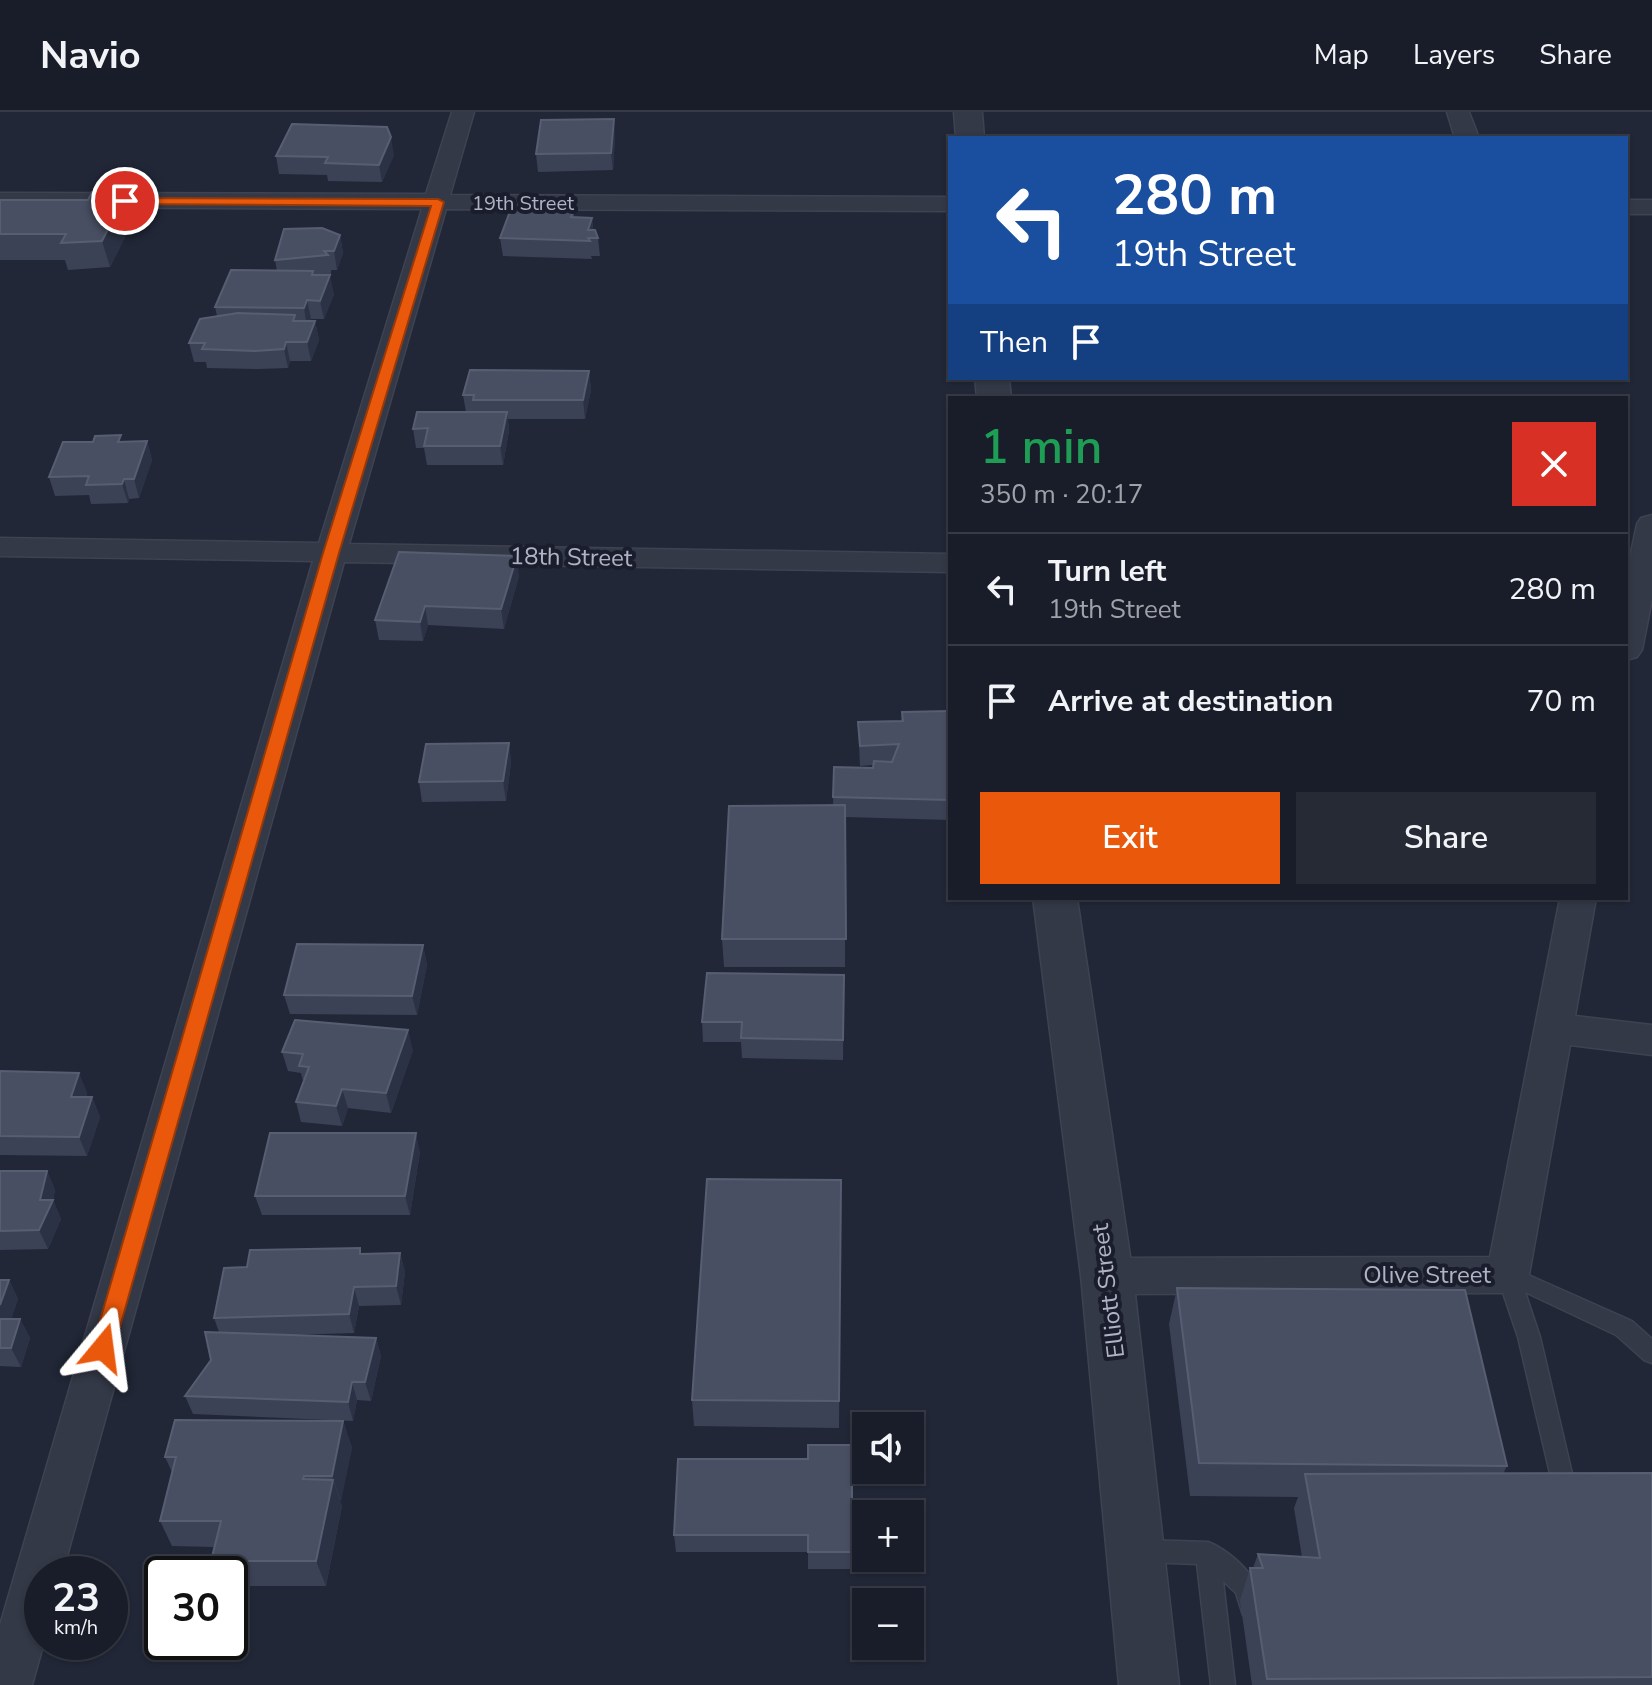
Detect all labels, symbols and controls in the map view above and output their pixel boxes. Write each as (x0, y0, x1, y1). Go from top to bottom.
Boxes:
text: Navio (40, 30, 141, 81)
text: Map (1314, 36, 1369, 74)
text: Layers (1413, 36, 1495, 74)
text: Share (1539, 36, 1612, 74)
text: 280 m (1112, 157, 1277, 234)
pin (91, 167, 159, 235)
icon: left (980, 168, 1084, 272)
icon: arrive (103, 179, 147, 223)
street label: 19th Street (472, 190, 575, 217)
text: 19th Street (1112, 230, 1296, 279)
icon: arrive (1064, 320, 1108, 364)
text: Then (980, 322, 1048, 363)
text: 1 min (980, 414, 1102, 480)
button: close (1512, 422, 1596, 506)
text: 350 m · 20:17 (980, 477, 1143, 512)
street label: 18th Street (509, 540, 633, 574)
text: Turn left (1048, 551, 1166, 592)
icon: left (980, 567, 1024, 611)
text: 280 m (1509, 569, 1596, 610)
text: 19th Street (1048, 592, 1181, 627)
icon: arrive (980, 679, 1024, 723)
text: Arrive at destination (1048, 681, 1333, 722)
text: 70 m (1527, 681, 1596, 722)
button: Exit (980, 792, 1280, 884)
button: Share (1296, 792, 1596, 884)
street label: Elliott Street (1084, 1221, 1132, 1360)
street label: Olive Street (1363, 1259, 1491, 1291)
position arrow (61, 1306, 145, 1390)
map controls (852, 1412, 924, 1660)
button: sound (852, 1412, 924, 1484)
button: + (852, 1500, 924, 1572)
speed limit sign: 30 (144, 1556, 248, 1660)
text: 23 (52, 1571, 100, 1625)
button: − (852, 1588, 924, 1660)
text: km/h (54, 1614, 98, 1641)

